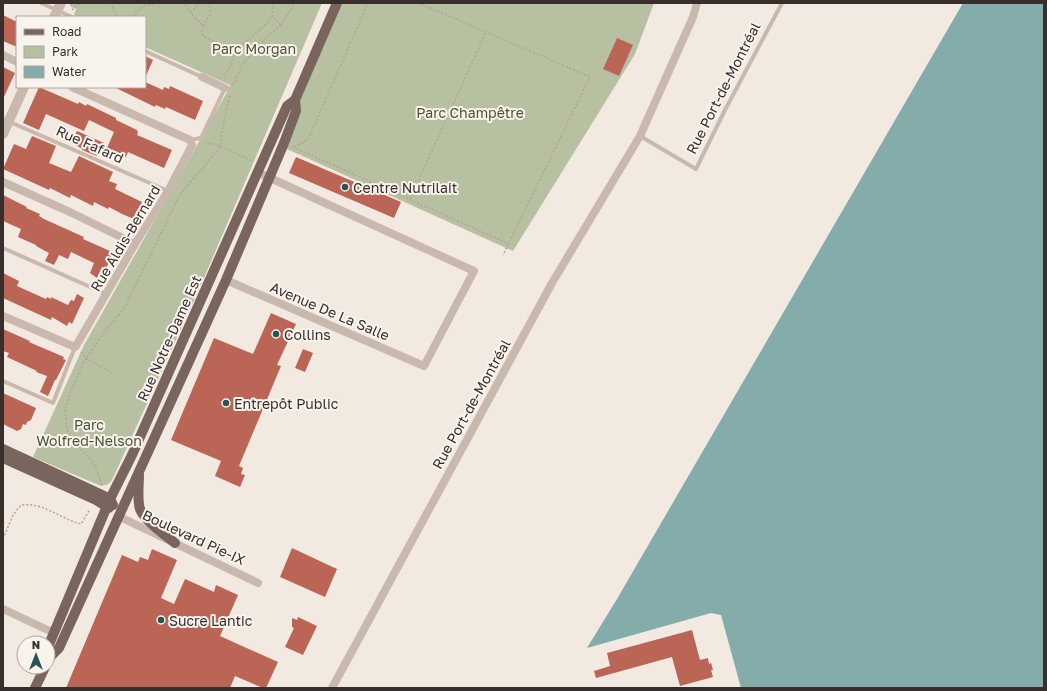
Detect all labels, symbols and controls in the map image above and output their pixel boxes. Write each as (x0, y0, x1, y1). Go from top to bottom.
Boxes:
legend (16, 16, 146, 88)
street label: Rue Port-de-Montréal (682, 19, 764, 157)
text: Road (52, 24, 81, 39)
park label: Parc Morgan (212, 40, 296, 57)
text: Park (52, 44, 78, 59)
text: Water (52, 64, 86, 79)
park label: Parc Champêtre (416, 104, 524, 121)
street label: Rue Fafard (54, 122, 126, 166)
place label: Centre Nutrilait (353, 179, 457, 196)
street label: Rue Aldis-Bernard (86, 182, 164, 294)
marker: Centre Nutrilait (340, 182, 350, 192)
street label: Rue Notre-Dame Est (134, 272, 204, 404)
street label: Avenue De La Salle (268, 278, 392, 344)
place label: Collins (284, 326, 331, 343)
marker: Collins (271, 329, 281, 339)
street label: Rue Port-de-Montréal (428, 336, 514, 472)
place label: Entrepôt Public (234, 395, 339, 412)
marker: Entrepôt Public (221, 398, 231, 408)
park label: Parc Wolfred-Nelson (36, 416, 142, 449)
street label: Boulevard Pie-IX (140, 506, 248, 568)
place label: Sucre Lantic (169, 612, 253, 629)
marker: Sucre Lantic (156, 615, 166, 625)
north arrow (16, 635, 56, 675)
text: N (32, 638, 40, 651)

